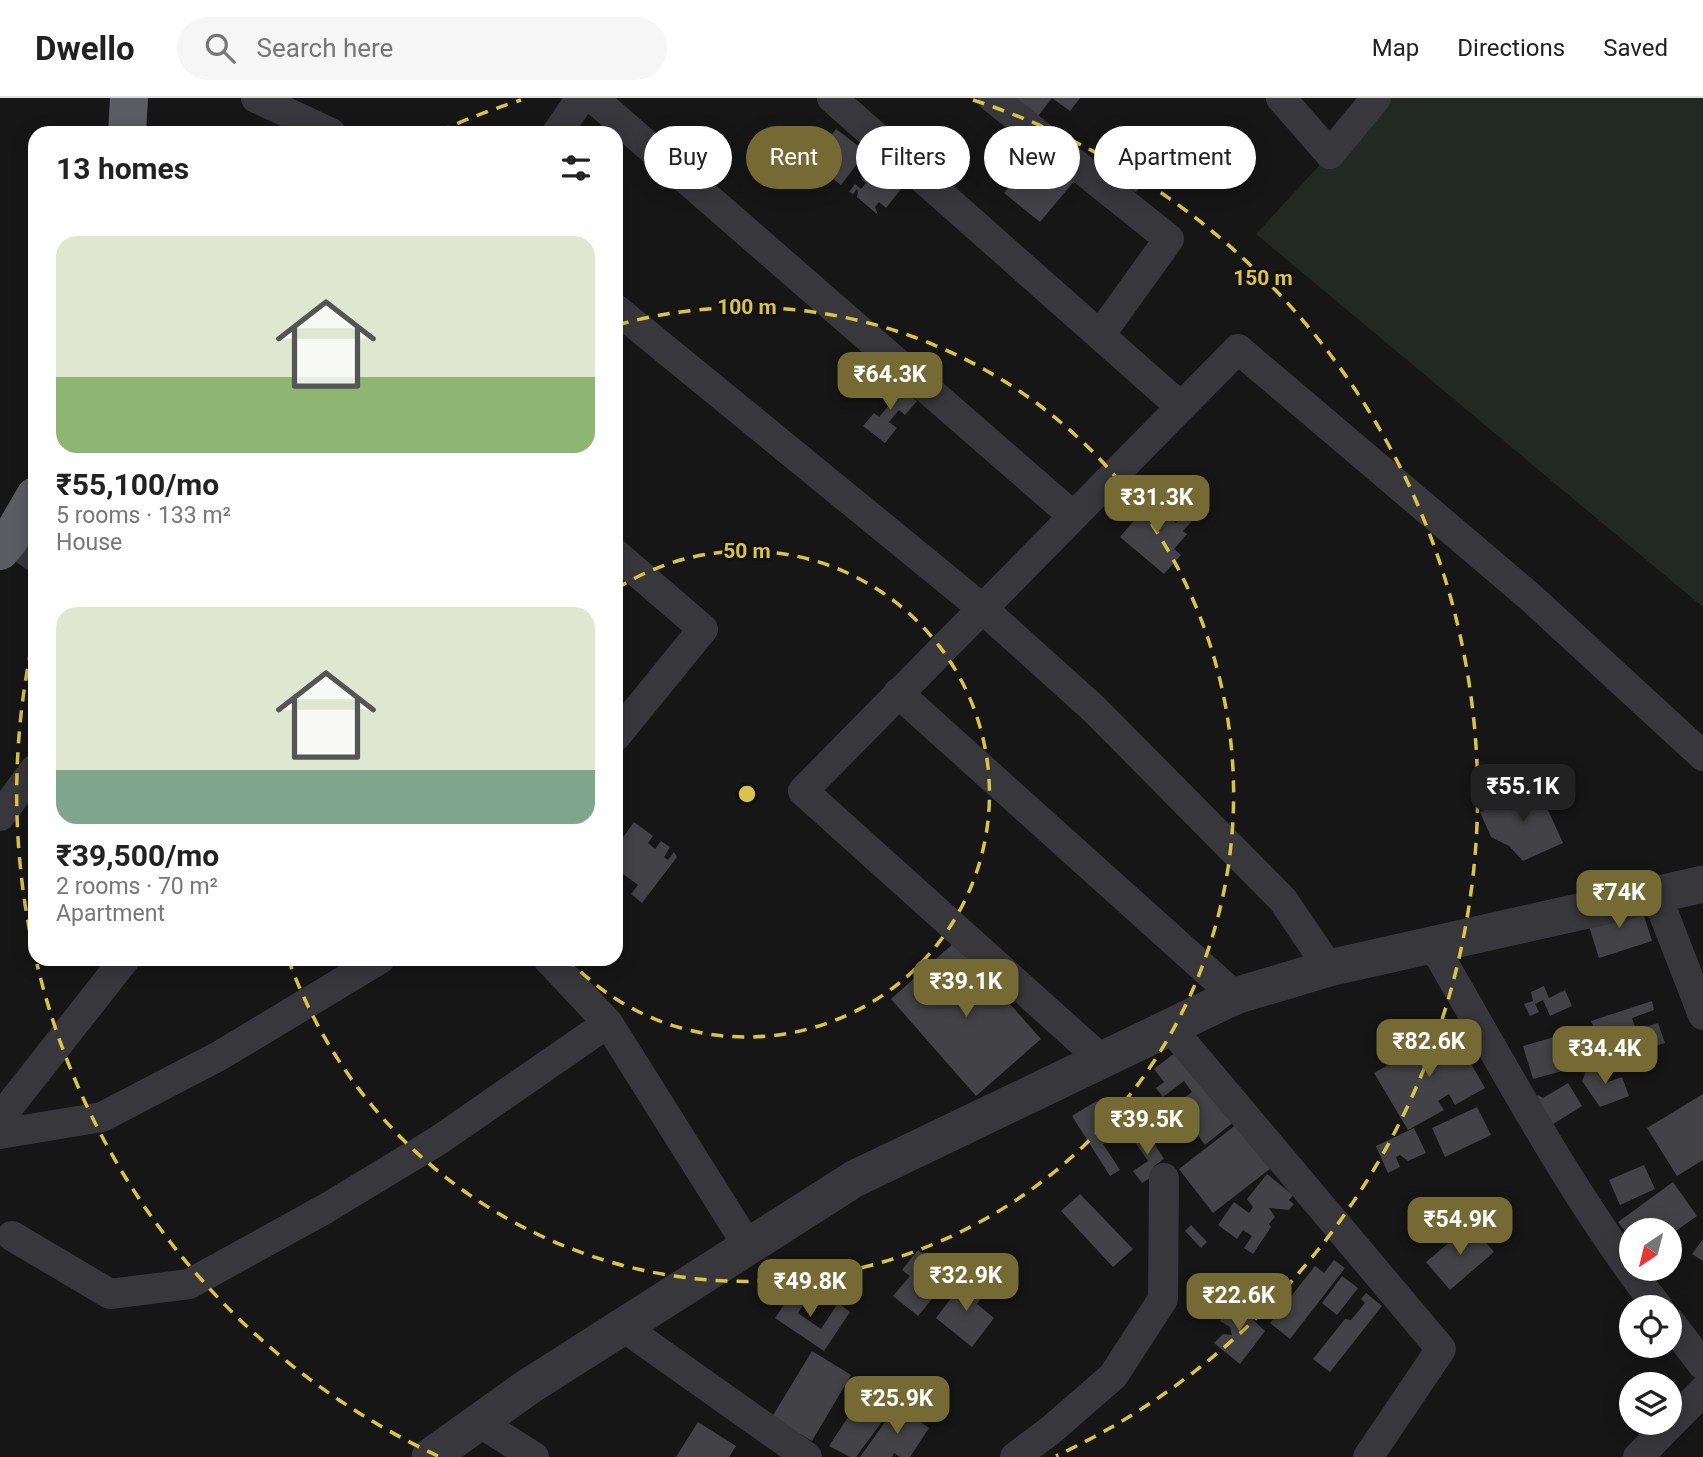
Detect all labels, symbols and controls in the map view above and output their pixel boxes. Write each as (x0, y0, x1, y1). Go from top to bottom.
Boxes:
search box (177, 17, 667, 80)
text: Dwello (35, 29, 135, 68)
icon: search (201, 29, 239, 67)
text: Search here (257, 33, 393, 63)
text: Map (1372, 34, 1419, 62)
text: Directions (1457, 34, 1565, 62)
text: Saved (1603, 34, 1668, 62)
chip: Buy (644, 126, 732, 189)
chip: Rent (746, 126, 842, 189)
chip: Filters (856, 126, 970, 189)
chip: New (984, 126, 1080, 189)
chip: Apartment (1094, 126, 1256, 189)
icon: filters (557, 149, 595, 187)
text: 13 homes (56, 151, 189, 186)
text: 150 m (1233, 266, 1293, 290)
icon: home (263, 281, 389, 407)
text: 100 m (717, 295, 777, 319)
pin: ₹64.3K (833, 352, 947, 412)
text: ₹64.3K (854, 361, 926, 388)
text: ₹55,100/mo (56, 467, 219, 502)
pin: ₹31.3K (1100, 476, 1214, 535)
text: ₹31.3K (1121, 484, 1193, 511)
text: 5 rooms · 133 m² (56, 502, 231, 529)
text: House (56, 529, 122, 556)
text: 50 m (723, 539, 771, 563)
icon: home (263, 652, 389, 778)
pin: ₹55.1K (1466, 764, 1580, 824)
text: ₹55.1K (1487, 773, 1559, 800)
centre of rings (735, 782, 759, 806)
text: ₹39,500/mo (56, 838, 219, 873)
pin: ₹74K (1578, 870, 1660, 930)
text: 2 rooms · 70 m² (56, 873, 218, 900)
text: ₹74K (1592, 879, 1646, 906)
text: Apartment (56, 900, 165, 927)
pin: ₹39.1K (909, 960, 1023, 1019)
text: ₹39.1K (930, 968, 1002, 995)
pin: ₹82.6K (1372, 1020, 1486, 1079)
pin: ₹34.4K (1548, 1026, 1662, 1086)
text: ₹82.6K (1393, 1028, 1465, 1055)
text: ₹34.4K (1569, 1035, 1641, 1062)
pin: ₹39.5K (1090, 1098, 1204, 1157)
text: ₹39.5K (1111, 1106, 1183, 1133)
pin: ₹54.9K (1403, 1198, 1517, 1257)
text: ₹54.9K (1424, 1206, 1496, 1233)
north arrow (1619, 1218, 1682, 1281)
map controls (1619, 1218, 1682, 1435)
pin: ₹32.9K (909, 1254, 1023, 1313)
pin: ₹49.8K (753, 1260, 867, 1319)
text: ₹32.9K (930, 1262, 1002, 1289)
text: ₹49.8K (774, 1268, 846, 1295)
pin: ₹22.6K (1182, 1274, 1296, 1333)
text: ₹22.6K (1203, 1282, 1275, 1309)
button: locate (1619, 1295, 1682, 1358)
button: layers (1619, 1372, 1682, 1435)
pin: ₹25.9K (840, 1376, 954, 1436)
text: ₹25.9K (861, 1385, 933, 1412)

